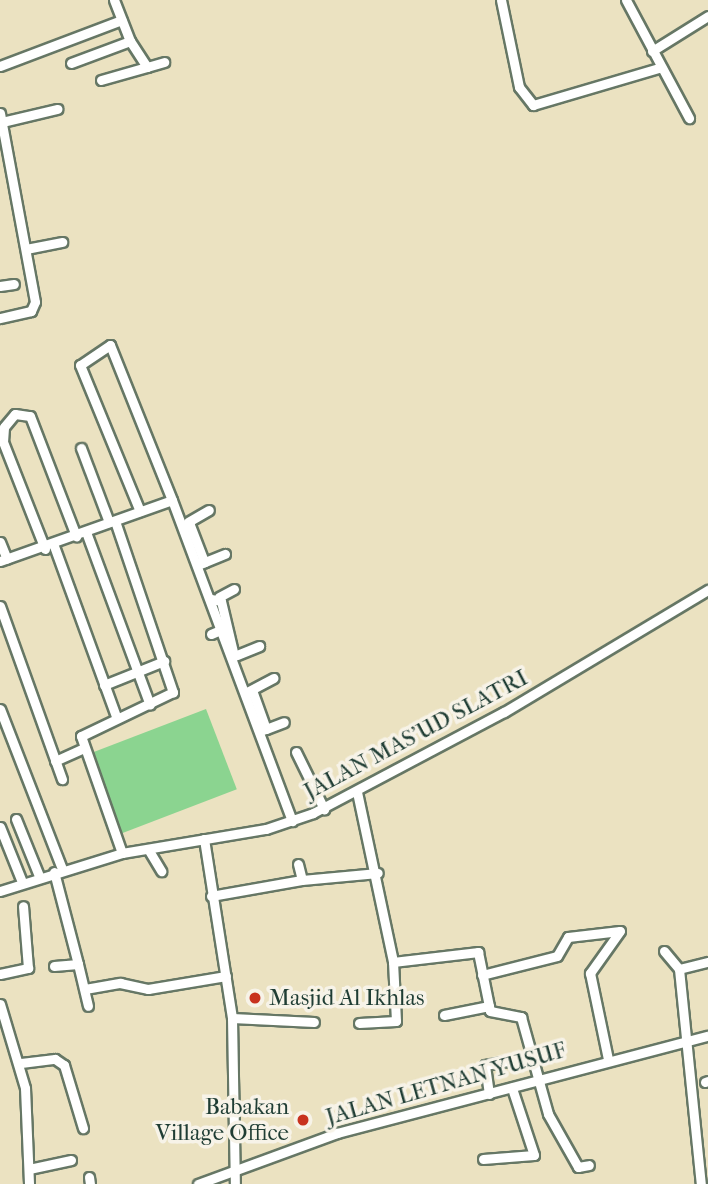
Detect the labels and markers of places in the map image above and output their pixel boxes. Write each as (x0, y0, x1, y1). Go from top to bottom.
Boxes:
place label: Masjid Al Ikhlas (269, 984, 425, 1012)
marker: Masjid Al Ikhlas (247, 990, 263, 1006)
place label: Babakan Village Office (156, 1093, 289, 1147)
marker: Babakan Village Office (295, 1112, 311, 1128)

